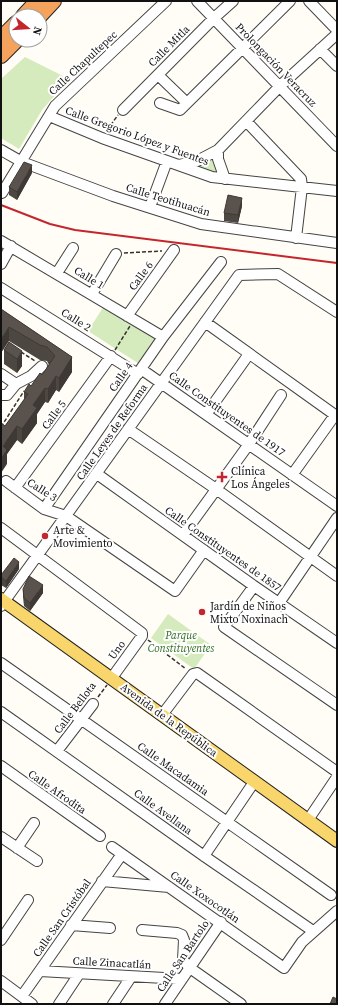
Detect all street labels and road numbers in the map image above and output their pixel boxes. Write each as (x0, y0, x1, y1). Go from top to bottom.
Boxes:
street label: Prolongación Veracruz (232, 20, 320, 110)
street label: Calle Mitla (145, 22, 193, 70)
street label: Calle Chapultepec (45, 27, 121, 99)
street label: Calle Gregorio López y Fuentes (63, 103, 211, 169)
street label: Calle Teotihuacán (124, 180, 212, 220)
street label: Calle 6 (125, 258, 157, 294)
street label: Calle 1 (71, 263, 107, 293)
street label: Calle 2 (58, 305, 94, 335)
street label: Calle 4 (105, 359, 137, 395)
street label: Calle Constituyentes de 1917 (166, 368, 289, 460)
street label: Calle Leyes de Reforma (73, 380, 151, 483)
street label: Calle 5 (38, 397, 70, 433)
street label: Calle 3 (24, 475, 60, 505)
street label: Calle Constituyentes de 1857 (162, 503, 285, 595)
street label: Uno (105, 637, 129, 663)
street label: Calle Bellota (51, 679, 100, 737)
street label: Avenida de la República (117, 680, 221, 761)
street label: Calle Macadamia (134, 739, 212, 799)
street label: Calle Afrodita (25, 766, 89, 818)
street label: Calle Avellana (131, 786, 196, 839)
street label: Calle Xoxocotlán (167, 867, 243, 927)
street label: Calle San Cristóbal (29, 876, 95, 960)
street label: Calle San Bartolo (153, 917, 213, 995)
street label: Calle Zinacatlán (72, 953, 152, 973)

